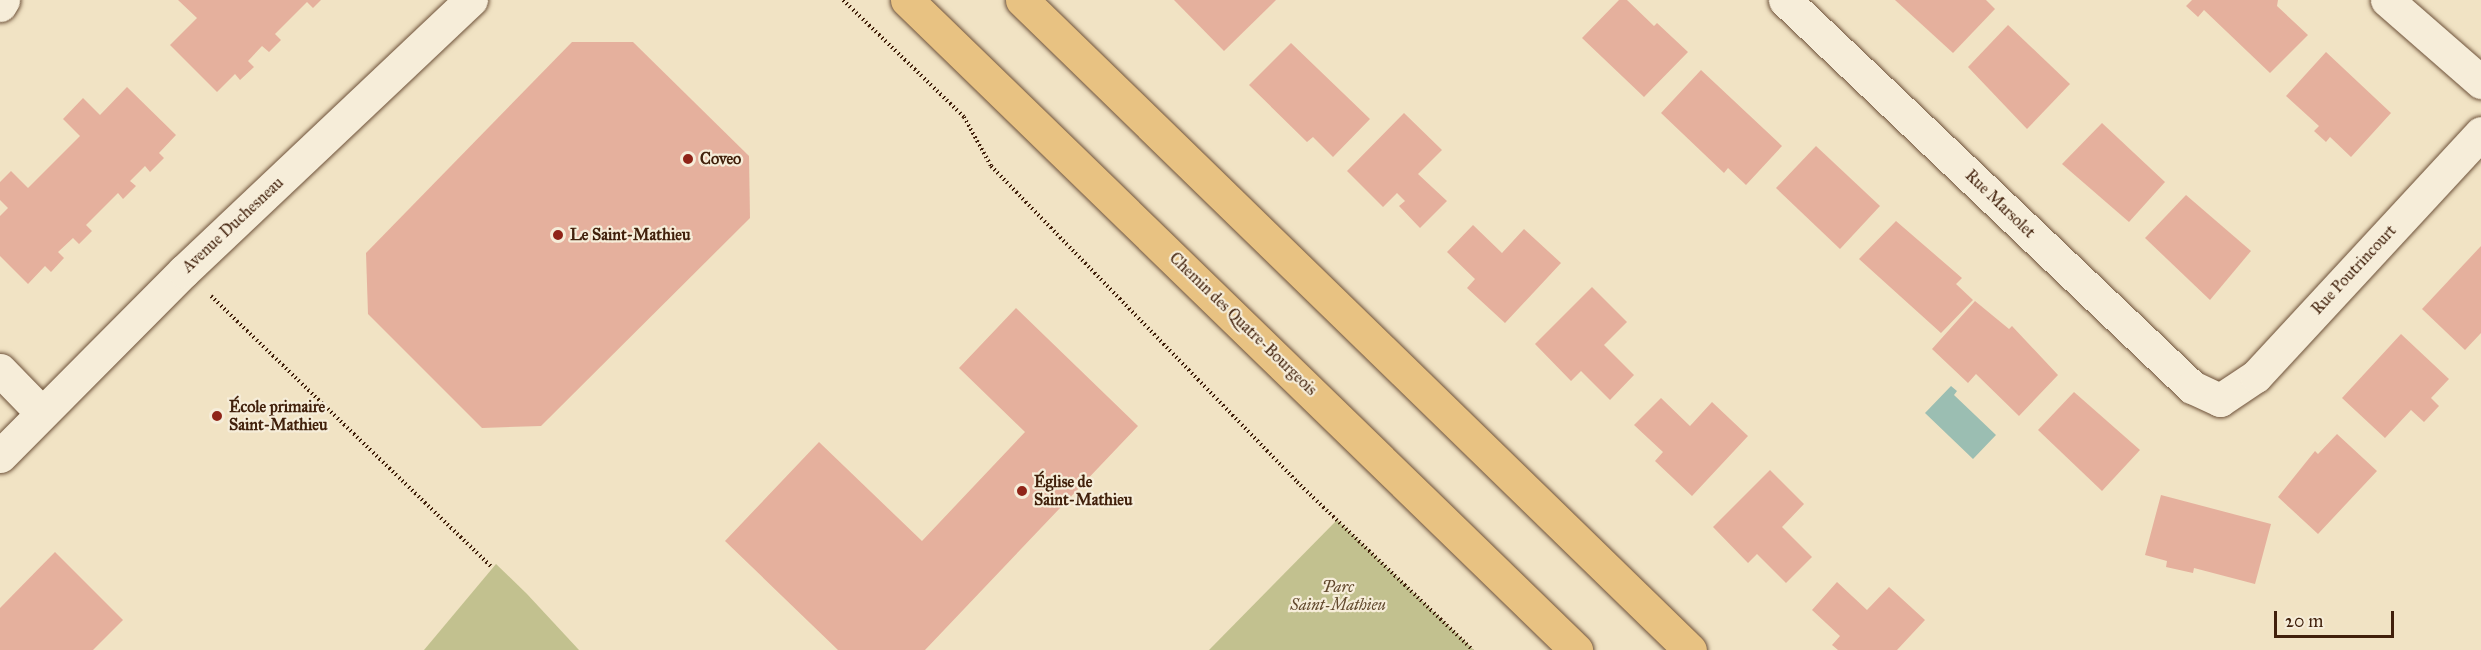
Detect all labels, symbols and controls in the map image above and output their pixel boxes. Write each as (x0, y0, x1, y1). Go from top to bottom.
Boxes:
place label: Coveo (700, 149, 741, 169)
marker: Coveo (681, 152, 695, 166)
street label: Rue Marsolet (1961, 166, 2039, 242)
street label: Avenue Duchesneau (178, 173, 288, 277)
street label: Rue Poutrincourt (2308, 221, 2400, 319)
place label: Le Saint-Mathieu (570, 225, 690, 245)
marker: Le Saint-Mathieu (551, 228, 565, 242)
street label: Chemin des Quatre-Bourgeois (1165, 248, 1321, 400)
place label: École primaire Saint-Mathieu (229, 397, 328, 435)
marker: École primaire Saint-Mathieu (210, 409, 224, 423)
place label: Église de Saint-Mathieu (1034, 472, 1132, 510)
marker: Église de Saint-Mathieu (1015, 484, 1029, 498)
park label: Parc Saint-Mathieu (1290, 577, 1386, 615)
scale bar (2277, 599, 2397, 637)
text: 20 m (2285, 610, 2323, 632)

